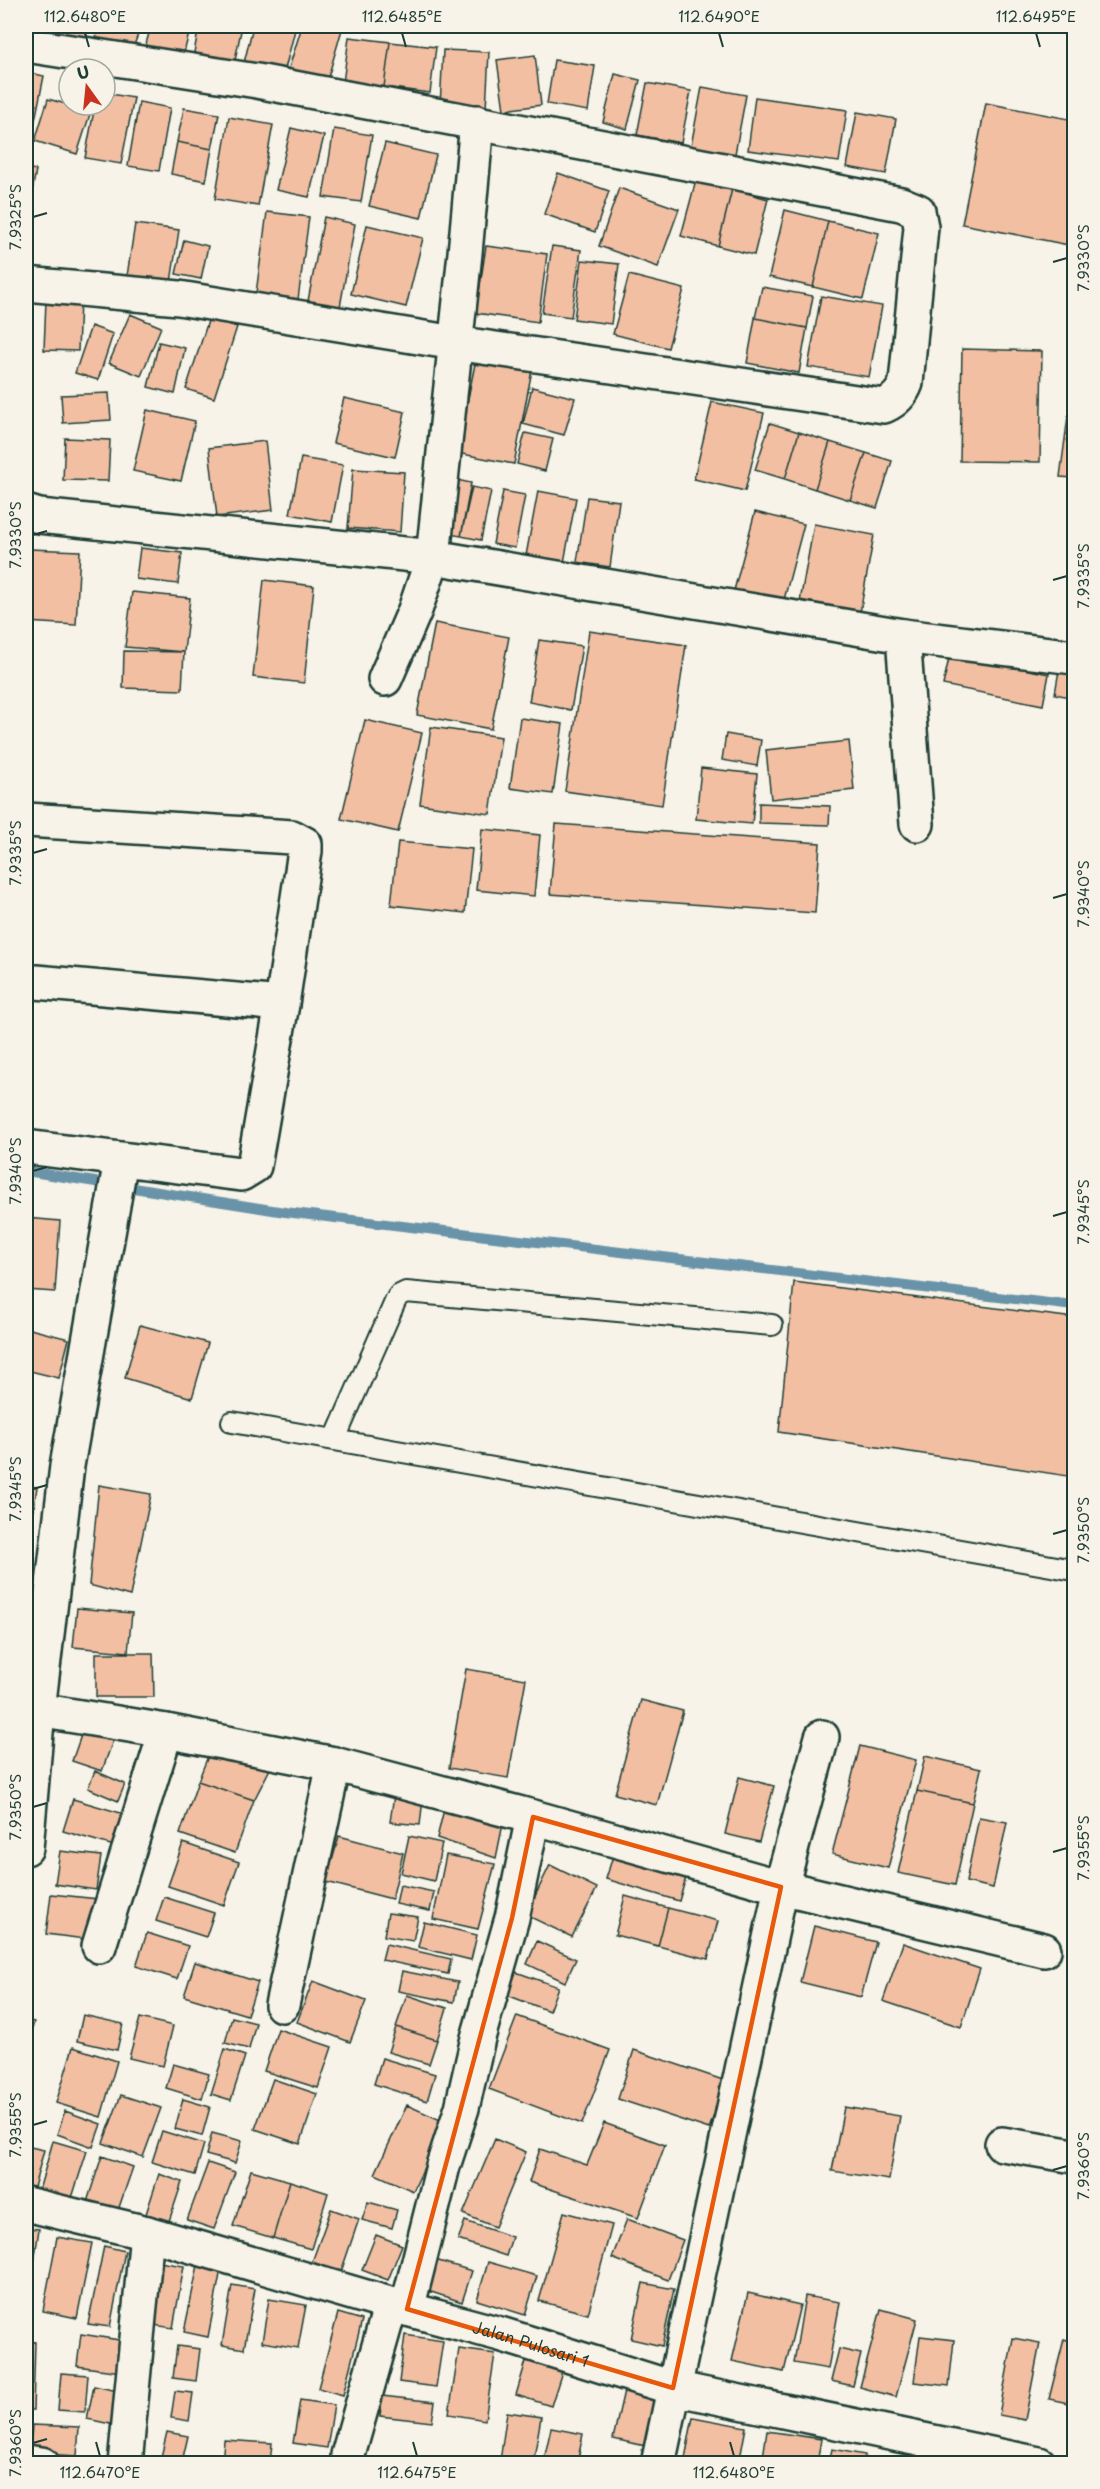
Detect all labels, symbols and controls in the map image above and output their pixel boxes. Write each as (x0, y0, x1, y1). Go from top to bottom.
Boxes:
text: 112.6480°E (44, 4, 126, 27)
text: 112.6485°E (362, 4, 442, 27)
text: 112.6490°E (678, 4, 760, 27)
text: 112.6495°E (996, 4, 1076, 27)
north arrow (57, 57, 117, 117)
text: U (74, 58, 92, 85)
text: 7.9325°S (3, 184, 26, 250)
text: 7.9330°S (1071, 224, 1094, 292)
text: 7.9330°S (3, 501, 26, 569)
text: 7.9335°S (1071, 543, 1094, 609)
text: 7.9335°S (3, 820, 26, 886)
text: 7.9340°S (1071, 860, 1094, 928)
text: 7.9340°S (3, 1137, 26, 1205)
text: 7.9345°S (1071, 1179, 1094, 1245)
text: 7.9345°S (3, 1456, 26, 1522)
text: 7.9350°S (1071, 1497, 1094, 1563)
text: 7.9350°S (3, 1774, 26, 1840)
text: 7.9355°S (1071, 1815, 1094, 1881)
text: 7.9355°S (3, 2092, 26, 2158)
text: 7.9360°S (1071, 2132, 1094, 2200)
street label: Jalan Pulosari 1 (470, 2314, 592, 2372)
text: 7.9360°S (3, 2409, 26, 2477)
text: 112.6470°E (59, 2460, 141, 2483)
text: 112.6475°E (377, 2460, 457, 2483)
text: 112.6480°E (693, 2460, 775, 2483)

